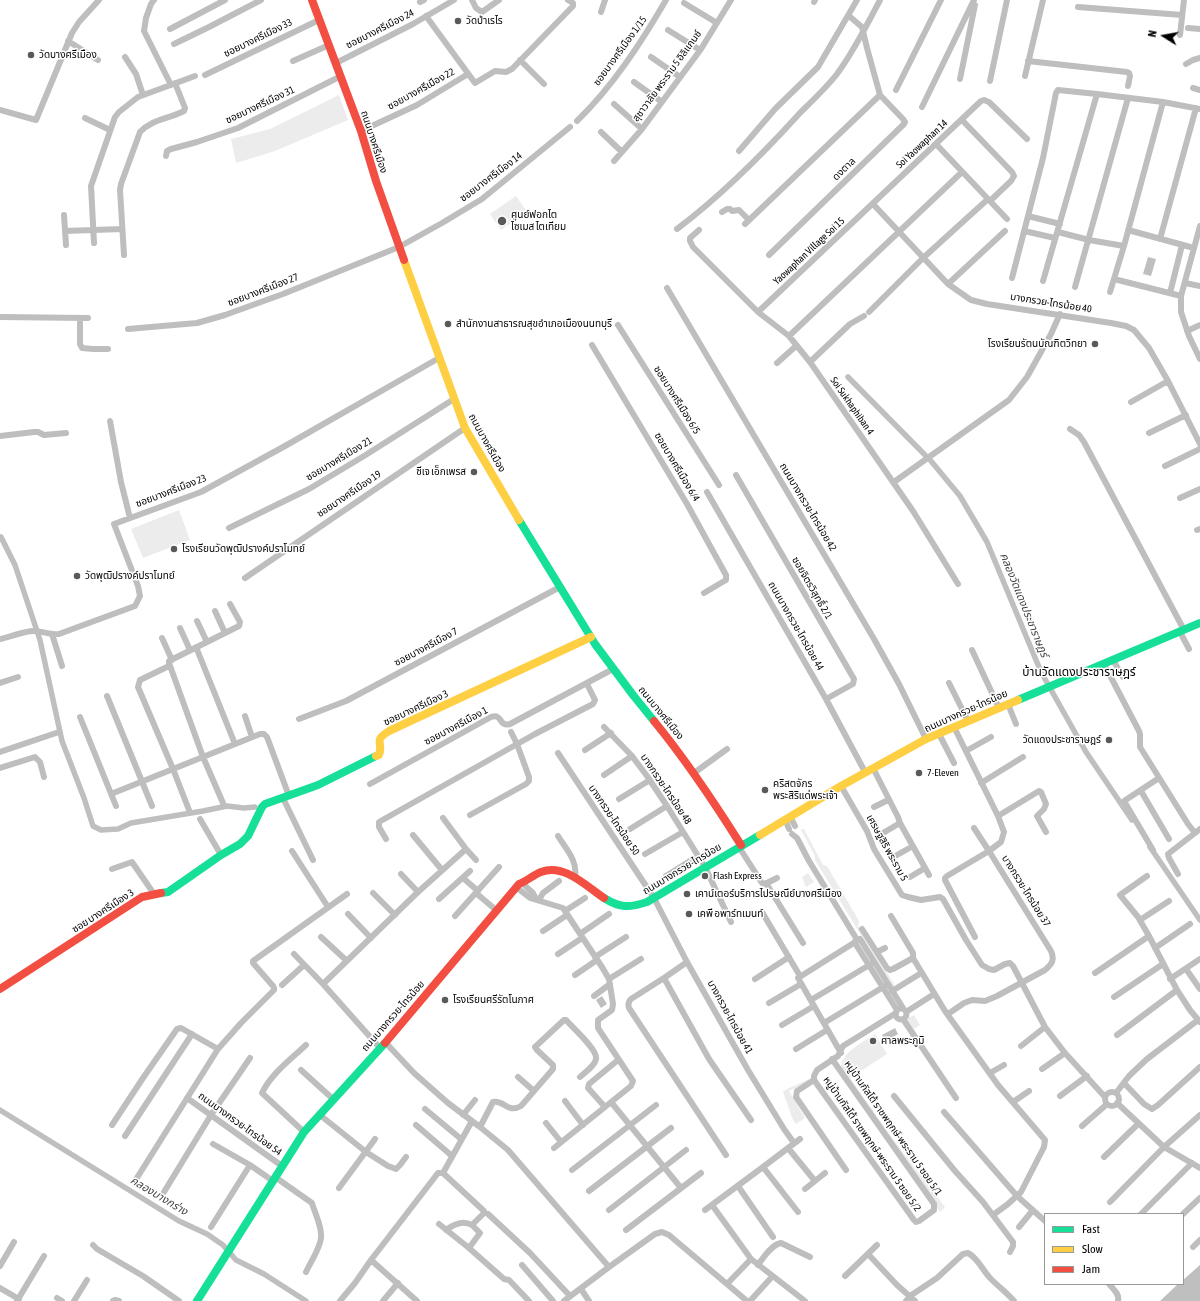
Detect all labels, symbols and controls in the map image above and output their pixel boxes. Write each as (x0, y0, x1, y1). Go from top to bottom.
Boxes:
street label: ซอยบางศรีเมือง 24 (344, 7, 416, 51)
street label: ซอยบางศรีเมือง 1/15 (591, 14, 649, 88)
place label: วัดป่าเรไร (466, 15, 503, 27)
street label: ซอยบางศรีเมือง 33 (222, 16, 294, 60)
marker: วัดป่าเรไร (453, 16, 463, 26)
north arrow (1144, 16, 1184, 56)
street label: สุชาวาลัย พระราม 5 อิลิแกนซ์ (630, 28, 704, 124)
text: N (1146, 29, 1159, 38)
place label: วัดบางศรีเมือง (39, 49, 97, 61)
marker: วัดบางศรีเมือง (26, 50, 36, 60)
street label: ซอยบางศรีเมือง 22 (385, 66, 457, 112)
street label: ซอยบางศรีเมือง 31 (224, 84, 296, 126)
street label: ถนนบางศรีเมือง (358, 109, 390, 175)
street label: Soi Yaowaphan 14 (894, 117, 950, 171)
street label: ซอยบางศรีเมือง 14 (458, 150, 524, 204)
street label: ดงตาล (830, 155, 858, 183)
place label: ศูนย์ฟอกไต ไซเมส ไตเทียม (511, 209, 566, 232)
marker: ศูนย์ฟอกไต ไซเมส ไตเทียม (496, 215, 508, 227)
street label: Yaowaphan Village Soi 15 (771, 215, 847, 287)
street label: ซอยบางศรีเมือง 27 (226, 271, 300, 309)
street label: บางกรวย-ไทรน้อย 40 (1009, 291, 1093, 315)
place label: สำนักงานสาธารณสุขอำเภอเมืองนนทบุรี (456, 318, 612, 330)
marker: สำนักงานสาธารณสุขอำเภอเมืองนนทบุรี (443, 319, 453, 329)
place label: โรงเรียนรัตนบัณฑิตวิทยา (988, 338, 1087, 350)
marker: โรงเรียนรัตนบัณฑิตวิทยา (1090, 339, 1100, 349)
street label: ซอยบางศรีเมือง 6/5 (651, 364, 703, 436)
street label: Soi Sukhaphiban 4 (828, 375, 876, 437)
street label: ถนนบางศรีเมือง (466, 412, 508, 474)
street label: ซอยบางศรีเมือง 6/4 (652, 430, 702, 504)
street label: ซอยบางศรีเมือง 21 (304, 435, 374, 483)
street label: ถนนบางกรวย-ไทรน้อย 42 (777, 461, 839, 553)
place label: ซีเจ เอ็กเพรส (416, 466, 466, 478)
marker: ซีเจ เอ็กเพรส (469, 467, 479, 477)
street label: ซอยบางศรีเมือง 19 (315, 468, 383, 520)
street label: ซอยบางศรีเมือง 23 (134, 472, 208, 510)
place label: โรงเรียนวัดพุฒิปรางค์ปราโมทย์ (182, 543, 305, 555)
marker: โรงเรียนวัดพุฒิปรางค์ปราโมทย์ (169, 544, 179, 554)
water label: คลองวัดแดงประชาราษฎร์ (997, 551, 1051, 659)
street label: ซอยจิตรวิสุทธื์ 2/1 (789, 555, 835, 621)
place label: วัดพุฒิปรางค์ปราโมทย์ (85, 570, 175, 582)
marker: วัดพุฒิปรางค์ปราโมทย์ (72, 571, 82, 581)
street label: ถนนบางกรวย-ไทรน้อย 44 (766, 579, 826, 673)
street label: ซอยบางศรีเมือง 7 (392, 625, 460, 669)
district label: บ้านวัดแดงประชาราษฎร์ (1022, 665, 1136, 679)
street label: ถนนบางศรีเมือง (636, 684, 686, 742)
street label: ถนนบางกรวย-ไทรน้อย (923, 687, 1009, 735)
street label: ซอยบางศรีเมือง 3 (382, 688, 450, 728)
street label: ซอยบางศรีเมือง 1 (422, 704, 490, 748)
place label: วัดแดงประชาราษฎร์ (1023, 734, 1101, 746)
marker: วัดแดงประชาราษฎร์ (1104, 735, 1114, 745)
street label: บางกรวย-ไทรน้อย 48 (638, 752, 694, 826)
place label: 7-Eleven (927, 767, 959, 779)
marker: 7-Eleven (914, 768, 924, 778)
place label: คริสตจักร พระสิริแด่พระเจ้า (773, 778, 838, 802)
street label: บางกรวย-ไทรน้อย 50 (586, 783, 642, 857)
marker: คริสตจักร พระสิริแด่พระเจ้า (760, 785, 770, 795)
street label: เศรษฐสิริ พระราม 5 (864, 813, 910, 883)
street label: ถนนบางกรวย-ไทรน้อย (640, 841, 724, 897)
street label: บางกรวย-ไทรน้อย 37 (999, 853, 1053, 929)
place label: Flash Express (713, 870, 762, 882)
marker: Flash Express (700, 871, 710, 881)
street label: ซอย บางศรีเมือง 3 (70, 886, 136, 936)
place label: เคาน์เตอร์บริการไปรษณีย์บางศรีเมือง (695, 888, 842, 900)
marker: เคาน์เตอร์บริการไปรษณีย์บางศรีเมือง (682, 889, 692, 899)
place label: เคพี อพาร์ทเมนท์ (697, 908, 763, 920)
marker: เคพี อพาร์ทเมนท์ (684, 909, 694, 919)
street label: ถนนบางกรวย-ไทรน้อย (359, 978, 427, 1054)
street label: บางกรวย-ไทรน้อย 41 (705, 978, 755, 1056)
place label: โรงเรียนศรีรัตโนภาศ (453, 994, 534, 1006)
marker: โรงเรียนศรีรัตโนภาศ (440, 995, 450, 1005)
place label: ศาลพระภูมิ (881, 1035, 924, 1047)
marker: ศาลพระภูมิ (868, 1036, 878, 1046)
street label: หมู่บ้านกัสโต้ ราชพฤกษ์-พระราม 5 ซอย 5/1 (842, 1058, 944, 1198)
street label: หมู่บ้านกัสโต้ ราชพฤกษ์-พระราม 5 ซอย 5/2 (821, 1074, 923, 1214)
street label: ถนนบางกรวย-ไทรน้อย 54 (196, 1090, 284, 1158)
water label: คลองบางกร่าง (128, 1174, 190, 1218)
legend (1044, 1213, 1184, 1285)
text: Fast (1082, 1222, 1100, 1236)
text: Slow (1082, 1242, 1103, 1256)
text: Jam (1082, 1262, 1100, 1276)

